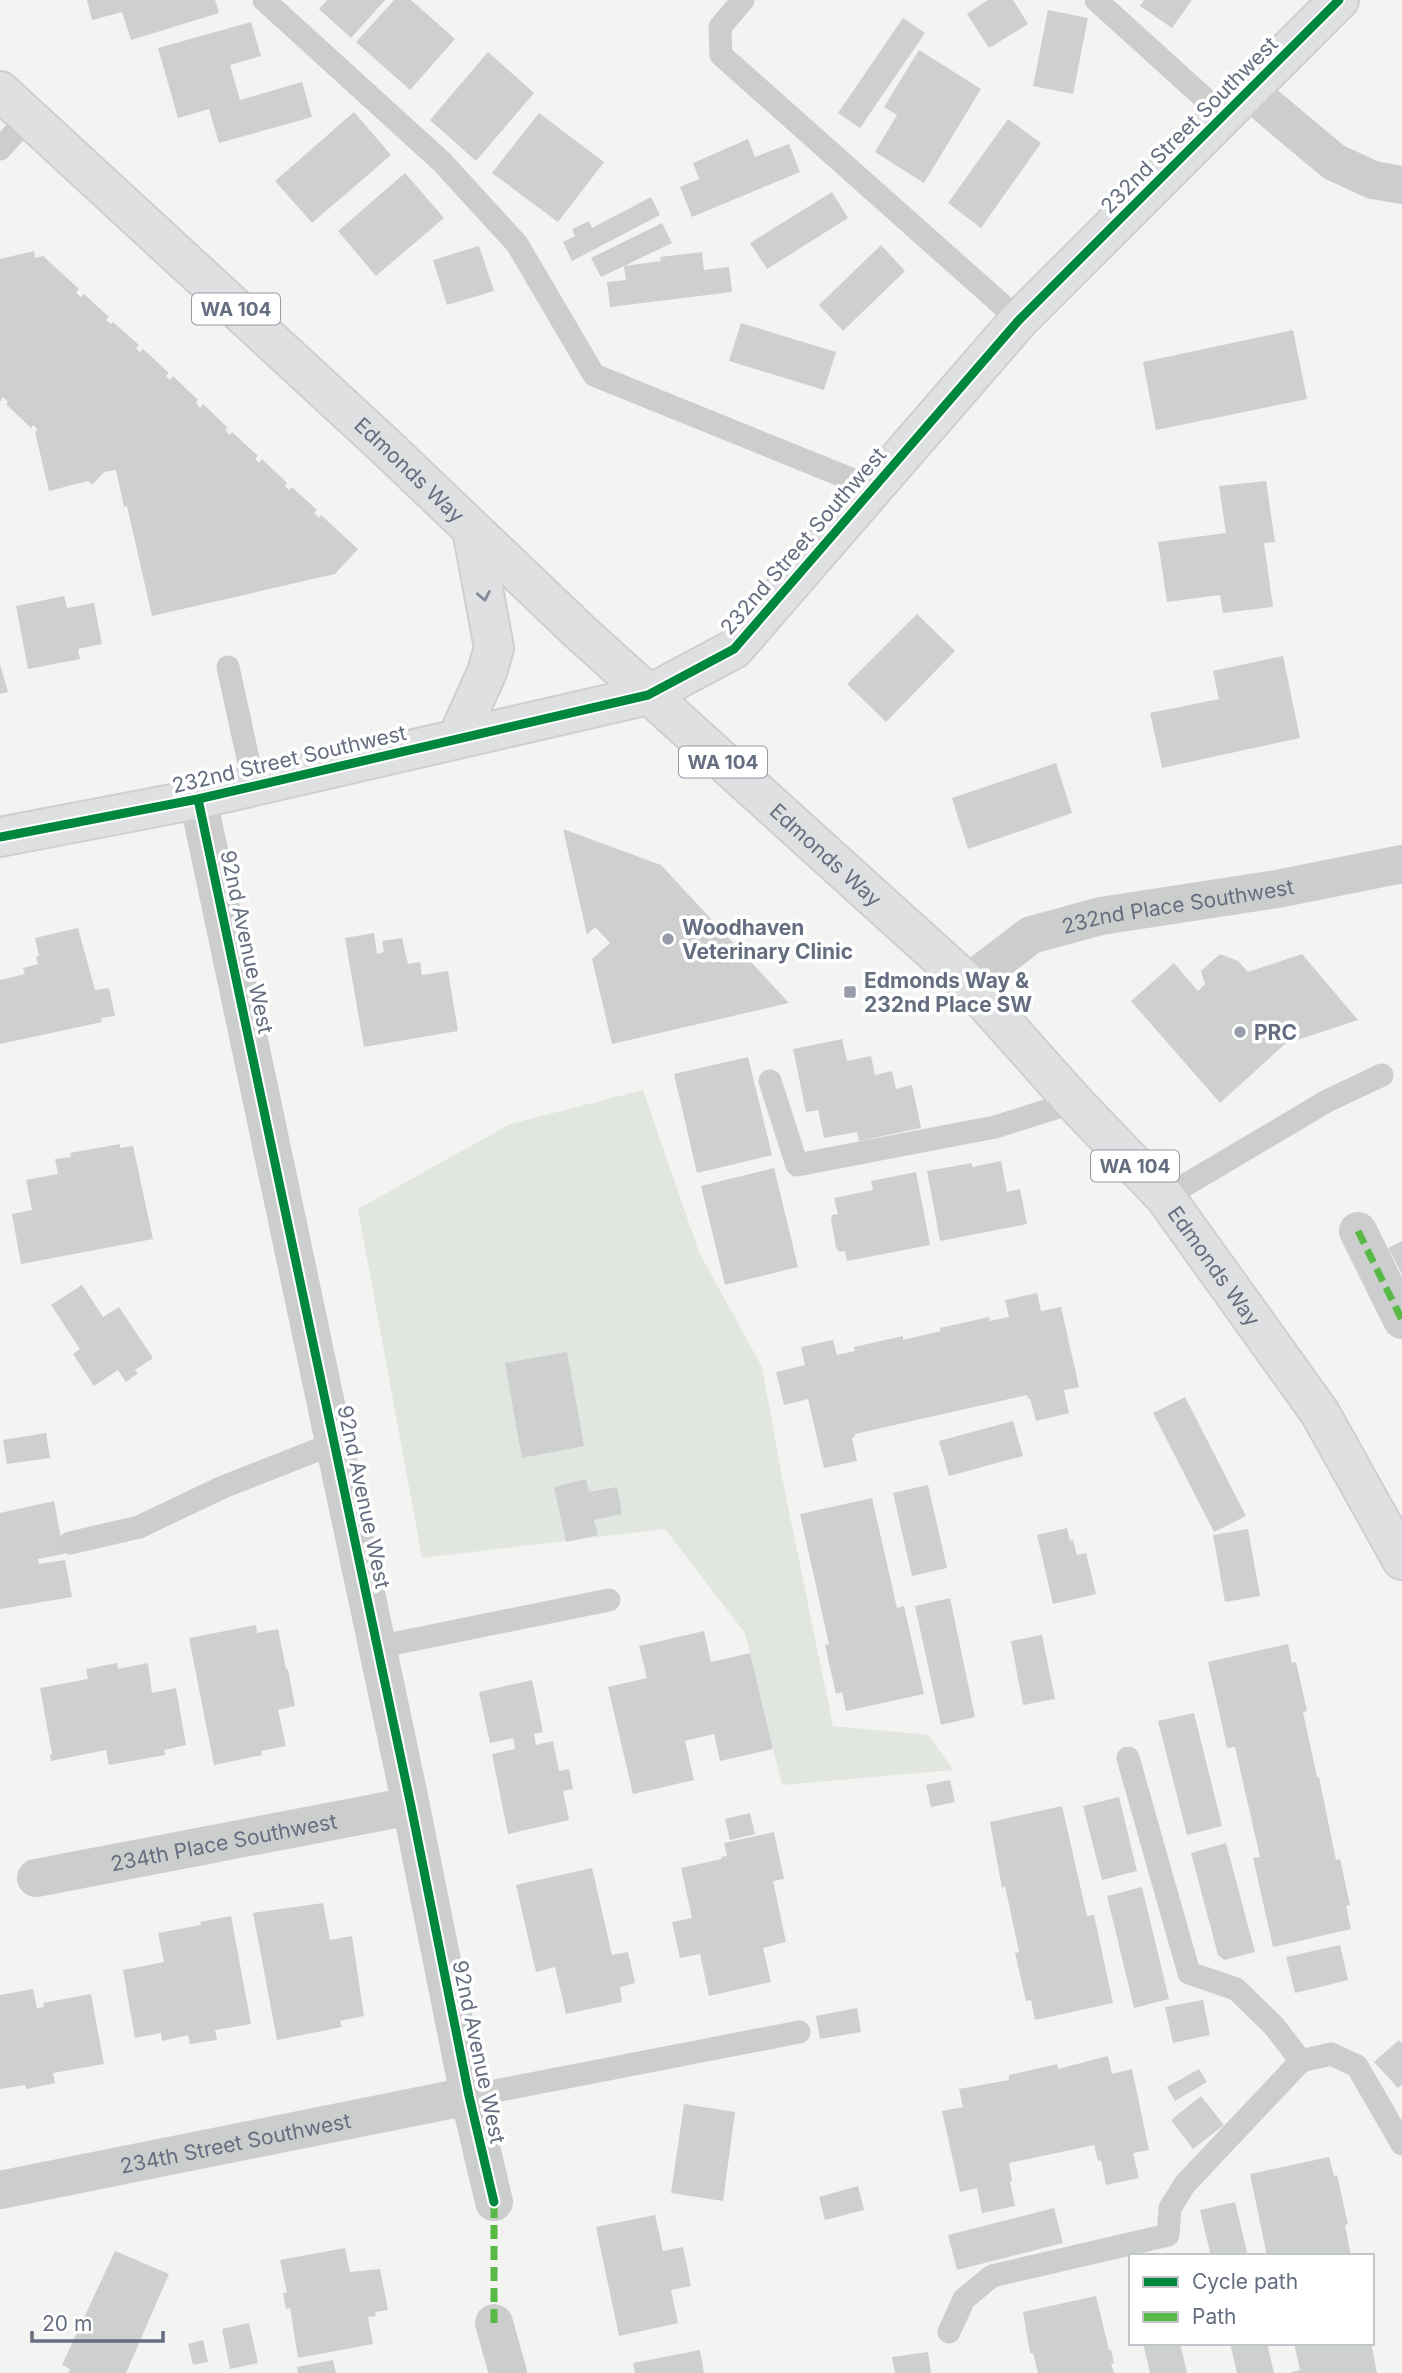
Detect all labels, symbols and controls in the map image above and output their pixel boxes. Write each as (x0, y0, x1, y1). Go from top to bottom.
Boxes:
street label: 232nd Street Southwest (1095, 31, 1283, 219)
road number: WA 104 (192, 294, 280, 324)
street label: Edmonds Way (350, 412, 470, 528)
street label: 232nd Street Southwest (715, 442, 891, 640)
one-way arrow (476, 590, 491, 602)
street label: 232nd Street Southwest (169, 720, 409, 798)
road number: WA 104 (679, 747, 767, 778)
street label: Edmonds Way (765, 798, 887, 912)
street label: 92nd Avenue West (215, 848, 279, 1036)
street label: 232nd Place Southwest (1059, 873, 1296, 939)
place label: Woodhaven Veterinary Clinic (682, 915, 853, 964)
marker: Woodhaven Veterinary Clinic (660, 931, 676, 947)
place label: Edmonds Way & 232nd Place SW (864, 968, 1032, 1017)
marker: Edmonds Way & 232nd Place SW (842, 984, 858, 1000)
place label: PRC (1254, 1020, 1297, 1045)
marker: PRC (1232, 1024, 1248, 1040)
road number: WA 104 (1091, 1150, 1179, 1182)
street label: Edmonds Way (1163, 1201, 1266, 1331)
street label: 92nd Avenue West (332, 1403, 396, 1591)
street label: 234th Place Southwest (108, 1808, 339, 1876)
street label: 92nd Avenue West (447, 1958, 511, 2146)
street label: 234th Street Southwest (118, 2108, 353, 2178)
legend (1129, 2254, 1374, 2345)
text: Cycle path (1192, 2269, 1298, 2294)
scale bar (32, 2300, 163, 2344)
text: Path (1192, 2304, 1237, 2329)
text: 20 m (42, 2311, 92, 2336)

